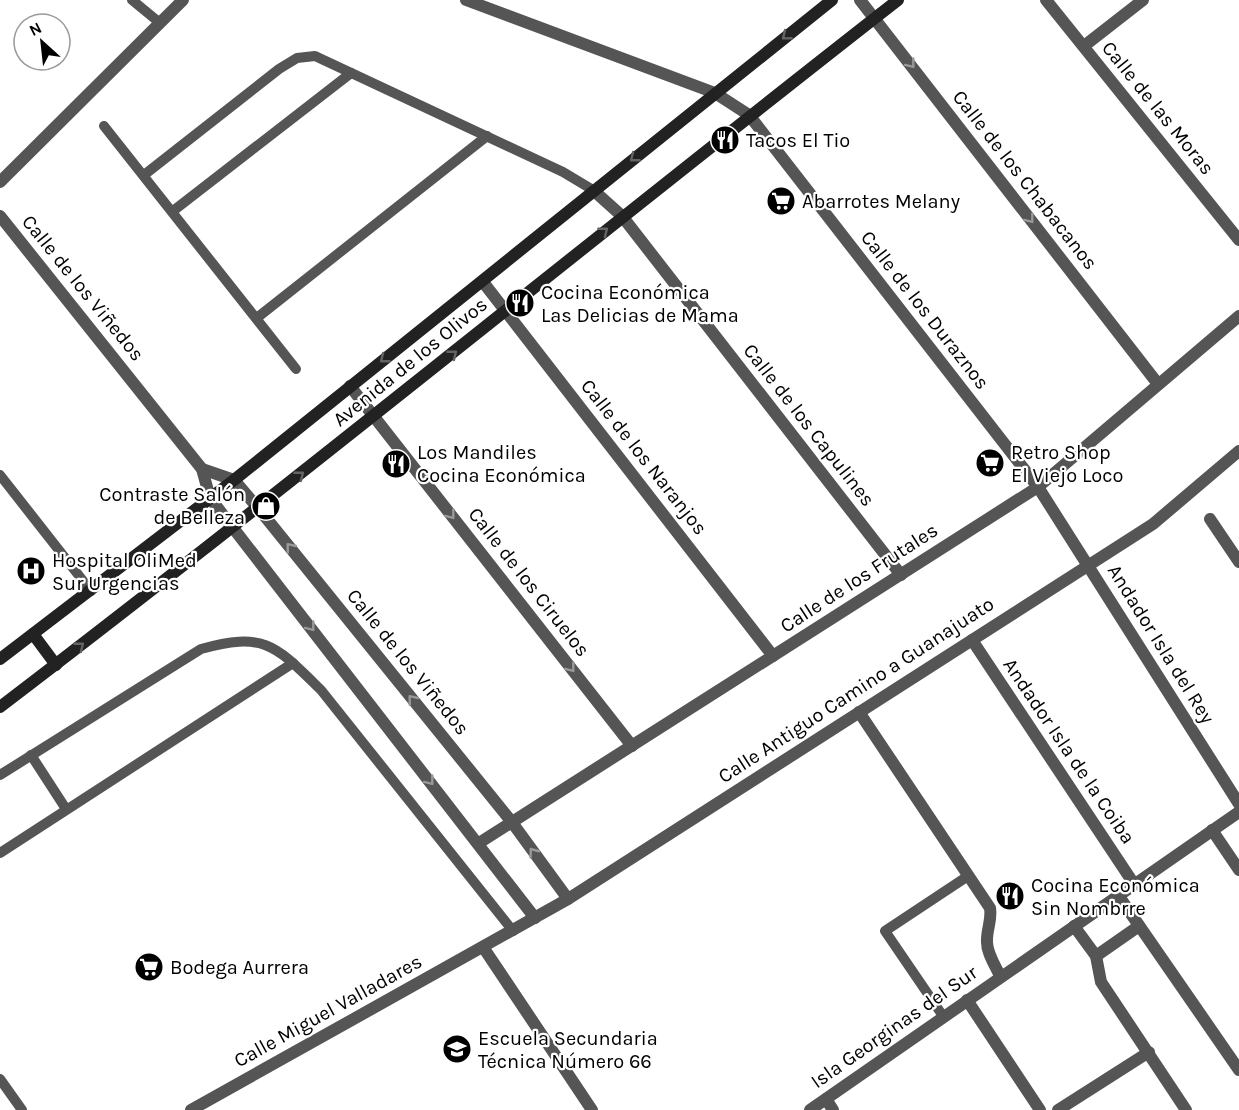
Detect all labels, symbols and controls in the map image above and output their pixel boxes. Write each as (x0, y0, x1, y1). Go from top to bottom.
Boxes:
north arrow (12, 12, 72, 72)
text: N (26, 18, 45, 40)
one-way arrow (782, 29, 793, 40)
street label: Calle de las Moras (1097, 37, 1219, 179)
one-way arrow (904, 58, 915, 69)
street label: Calle de los Chabacanos (948, 86, 1102, 274)
restaurant icon: Tacos El Tio (709, 124, 741, 156)
place label: Tacos El Tio (746, 129, 850, 152)
one-way arrow (629, 150, 640, 161)
supermarket icon: Abarrotes Melany (765, 185, 797, 217)
place label: Abarrotes Melany (802, 190, 960, 213)
street label: Calle de los Viñedos (17, 210, 149, 366)
one-way arrow (1023, 212, 1034, 223)
street label: Calle de los Duraznos (856, 226, 994, 394)
one-way arrow (597, 227, 608, 238)
place label: Cocina Económica Las Delicias de Mama (541, 281, 739, 327)
restaurant icon: Cocina Económica Las Delicias de Mama (504, 287, 536, 319)
street label: Avenida de los Olivos (328, 293, 492, 431)
street label: Calle de los Capulines (738, 339, 880, 511)
one-way arrow (446, 350, 457, 361)
one-way arrow (379, 352, 390, 363)
street label: Calle de los Naranjos (576, 375, 712, 539)
place label: Los Mandiles Cocina Económica (417, 441, 586, 487)
place label: Retro Shop El Viejo Loco (1011, 441, 1124, 487)
supermarket icon: Retro Shop El Viejo Loco (974, 447, 1006, 479)
restaurant icon: Los Mandiles Cocina Económica (380, 448, 412, 480)
one-way arrow (293, 471, 304, 482)
place label: Contraste Salón de Belleza (99, 483, 245, 529)
shop icon: Contraste Salón de Belleza (250, 490, 282, 522)
street label: Calle de los Ciruelos (464, 503, 594, 661)
one-way arrow (443, 508, 454, 519)
street label: Calle de los Frutales (776, 519, 942, 637)
one-way arrow (286, 543, 297, 554)
place label: Hospital OliMed Sur Urgencias (52, 549, 197, 595)
hospital icon: Hospital OliMed Sur Urgencias (15, 555, 47, 587)
street label: Andador Isla del Rey (1103, 560, 1219, 728)
street label: Calle de los Viñedos (342, 584, 474, 740)
street label: Calle Antiguo Camino a Guanajuato (714, 592, 998, 788)
one-way arrow (303, 620, 314, 631)
one-way arrow (73, 643, 84, 654)
street label: Andador Isla de la Coiba (998, 654, 1140, 848)
one-way arrow (564, 661, 575, 672)
one-way arrow (408, 695, 419, 706)
one-way arrow (423, 774, 434, 785)
one-way arrow (529, 847, 540, 858)
place label: Cocina Económica Sin Nombrre (1031, 874, 1200, 920)
restaurant icon: Cocina Económica Sin Nombrre (994, 880, 1026, 912)
street label: Calle Miguel Valladares (230, 950, 426, 1072)
supermarket icon: Bodega Aurrera (133, 951, 165, 983)
place label: Bodega Aurrera (170, 956, 309, 979)
street label: Isla Georginas del Sur (806, 960, 982, 1093)
place label: Escuela Secundaria Técnica Número 66 (478, 1027, 658, 1073)
school or university icon: Escuela Secundaria Técnica Número 66 (441, 1033, 473, 1065)

